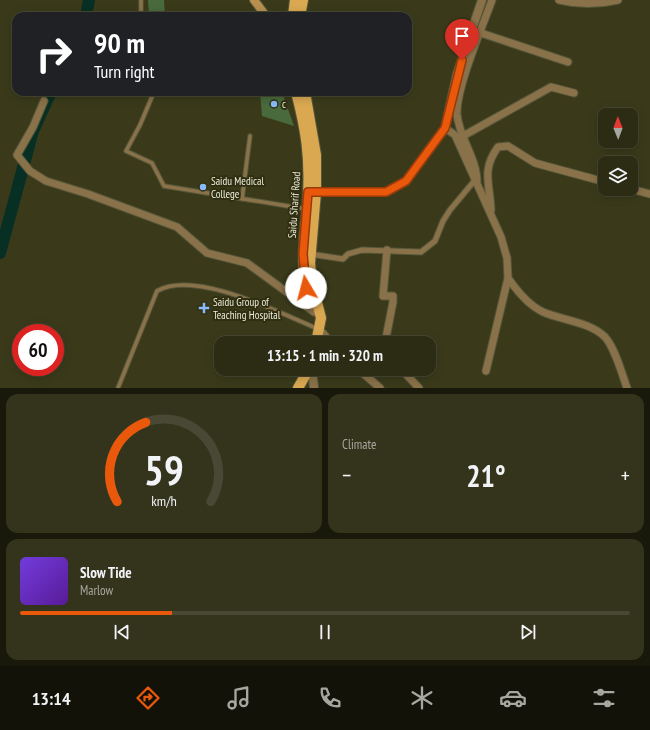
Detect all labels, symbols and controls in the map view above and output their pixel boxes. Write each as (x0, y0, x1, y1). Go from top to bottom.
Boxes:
pin (445, 19, 479, 60)
text: 90 m (94, 24, 145, 61)
icon: arrive (451, 25, 473, 47)
icon: right (28, 28, 80, 80)
text: Turn right (94, 60, 154, 83)
place label: c (282, 97, 286, 111)
marker: c (269, 99, 279, 109)
north arrow (598, 108, 638, 148)
map controls (598, 108, 638, 196)
button: layers (598, 156, 638, 196)
street label: Saidu Sharif Road (285, 171, 303, 239)
place label: Saidu Medical College (211, 174, 264, 201)
marker: Saidu Medical College (198, 182, 208, 192)
position arrow (285, 267, 327, 309)
place label: Saidu Group of Teaching Hospital (213, 295, 281, 322)
marker: Saidu Group of Teaching Hospital (198, 302, 210, 314)
speed limit sign: 60 (12, 324, 64, 376)
text: 13:15 · 1 min · 320 m (267, 346, 383, 365)
text: Climate (342, 436, 376, 453)
text: 59 (144, 442, 184, 495)
text: 21° (466, 456, 506, 495)
text: − (342, 461, 351, 489)
text: + (621, 461, 630, 489)
text: km/h (151, 490, 177, 509)
text: Slow Tide (80, 563, 132, 582)
text: Marlow (80, 582, 113, 599)
icon: previous (111, 621, 133, 643)
icon: pause (314, 621, 336, 643)
icon: next (517, 621, 539, 643)
icon: directions (134, 684, 162, 712)
icon: music (225, 684, 253, 712)
icon: phone (316, 684, 344, 712)
icon: climate (408, 684, 436, 712)
icon: car (499, 684, 527, 712)
icon: filters (590, 684, 618, 712)
text: 13:14 (32, 687, 71, 710)

